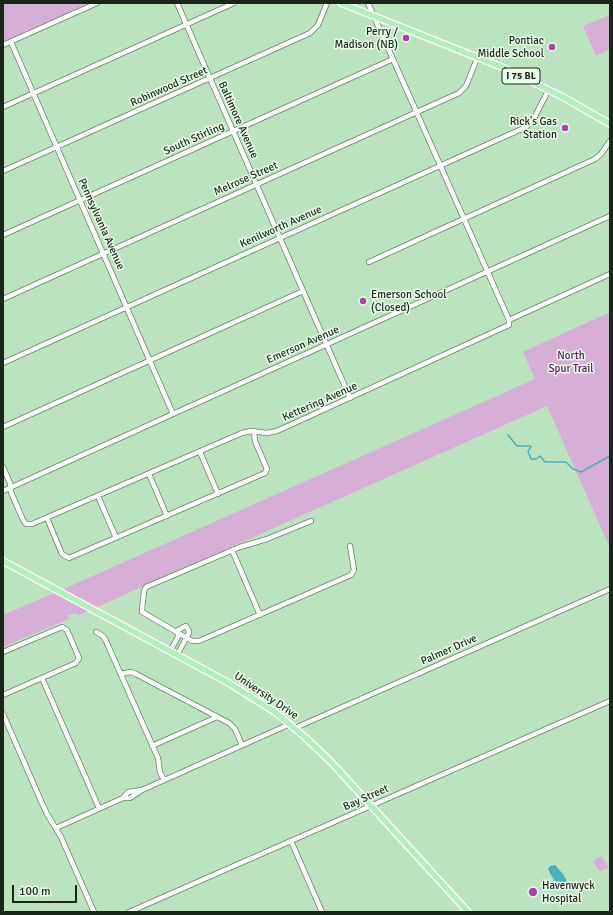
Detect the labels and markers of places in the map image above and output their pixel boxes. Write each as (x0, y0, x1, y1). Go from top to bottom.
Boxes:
place label: Perry / Madison (NB) (334, 25, 398, 51)
marker: Perry / Madison (NB) (401, 33, 411, 43)
place label: Pontiac Middle School (477, 34, 544, 60)
marker: Pontiac Middle School (547, 42, 557, 52)
place label: Rick's Gas Station (510, 115, 557, 141)
marker: Rick's Gas Station (560, 123, 570, 133)
place label: Emerson School (Closed) (371, 288, 446, 314)
marker: Emerson School (Closed) (358, 296, 368, 306)
place label: Havenwyck Hospital (542, 879, 595, 905)
marker: Havenwyck Hospital (527, 886, 539, 898)

